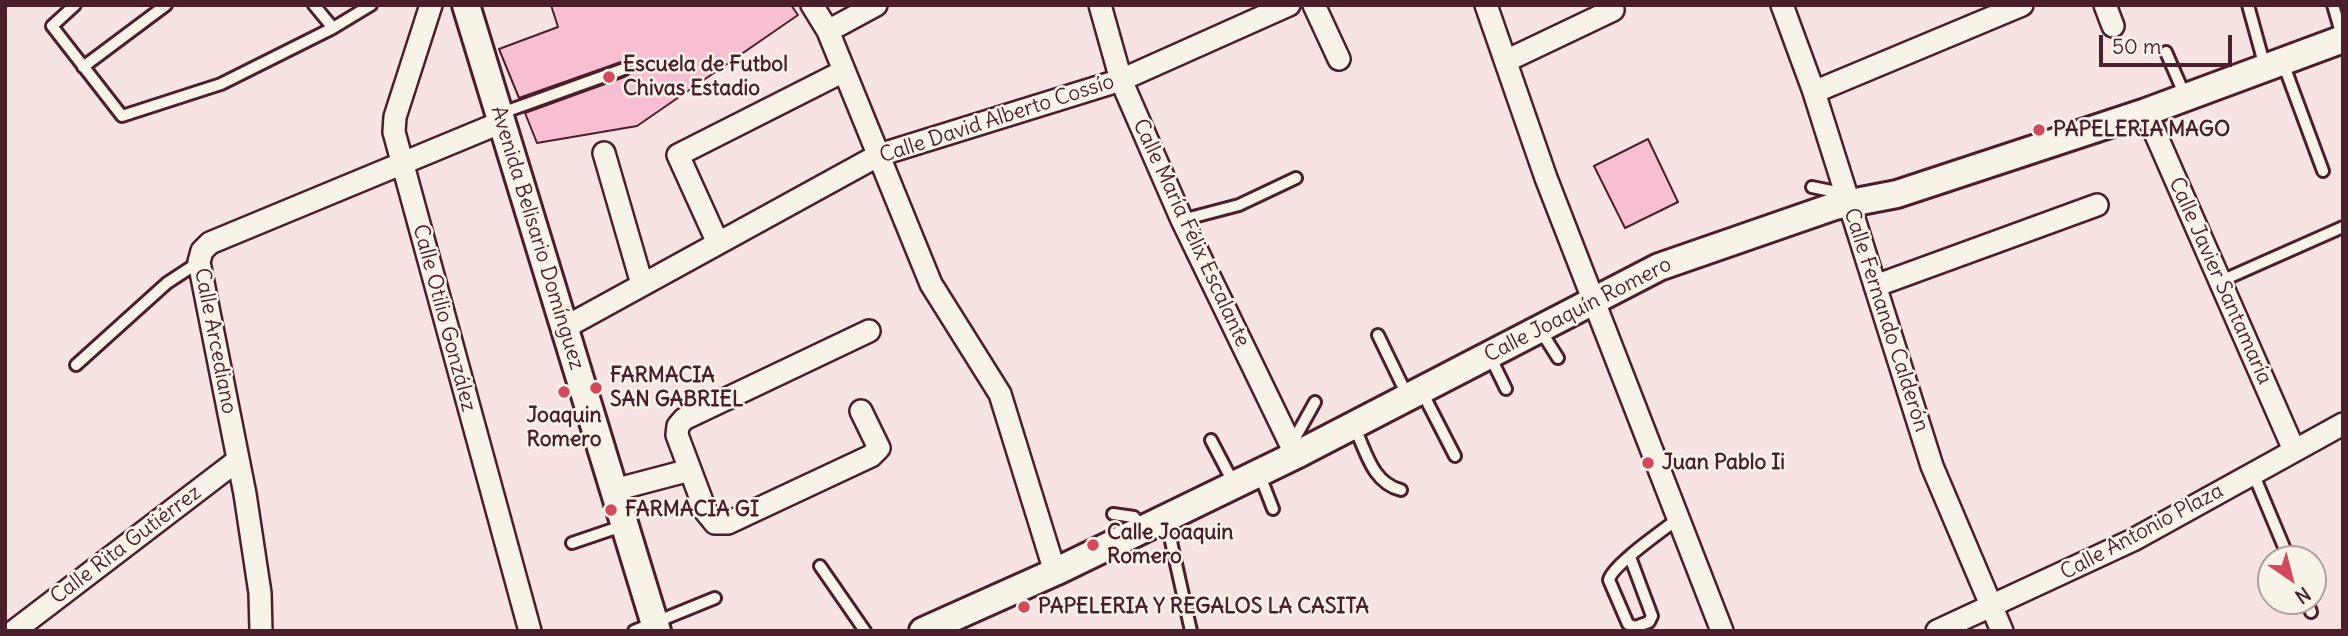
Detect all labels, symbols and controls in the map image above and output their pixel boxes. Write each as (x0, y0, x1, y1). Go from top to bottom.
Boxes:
scale bar (2103, 21, 2236, 65)
text: 50 m (2112, 33, 2161, 60)
place label: Escuela de Futbol Chivas Estadio (623, 52, 788, 102)
marker: Escuela de Futbol Chivas Estadio (601, 69, 617, 85)
street label: Calle David Alberto Cossío (877, 69, 1117, 169)
street label: Avenida Belisario Domínguez (485, 103, 589, 373)
street label: Calle María Félix Escalante (1127, 115, 1255, 351)
place label: PAPELERIA MAGO (2053, 117, 2230, 143)
marker: PAPELERIA MAGO (2031, 122, 2047, 138)
street label: Calle Javier Santamaría (2163, 173, 2277, 389)
street label: Calle Fernando Calderón (1838, 205, 1934, 435)
street label: Calle Otilio González (407, 222, 481, 414)
street label: Calle Joaquín Romero (1480, 252, 1676, 368)
street label: Calle Arcediano (189, 266, 241, 416)
place label: FARMACIA SAN GABRIEL (610, 363, 743, 413)
marker: FARMACIA SAN GABRIEL (588, 380, 604, 396)
marker: Joaquin Romero (556, 384, 572, 400)
place label: Joaquin Romero (526, 403, 602, 453)
place label: Juan Pablo Ii (1662, 450, 1785, 476)
marker: Juan Pablo Ii (1640, 455, 1656, 471)
street label: Calle Antonio Plaza (2056, 478, 2228, 586)
street label: Calle Rita Gutiérrez (46, 480, 206, 610)
place label: FARMACIA GI (625, 497, 759, 523)
marker: FARMACIA GI (603, 502, 619, 518)
place label: Calle Joaquin Romero (1107, 520, 1233, 570)
marker: Calle Joaquin Romero (1085, 537, 1101, 553)
north arrow (2257, 545, 2327, 615)
text: N (2291, 582, 2315, 609)
place label: PAPELERIA Y REGALOS LA CASITA (1038, 594, 1369, 620)
marker: PAPELERIA Y REGALOS LA CASITA (1016, 599, 1032, 615)

